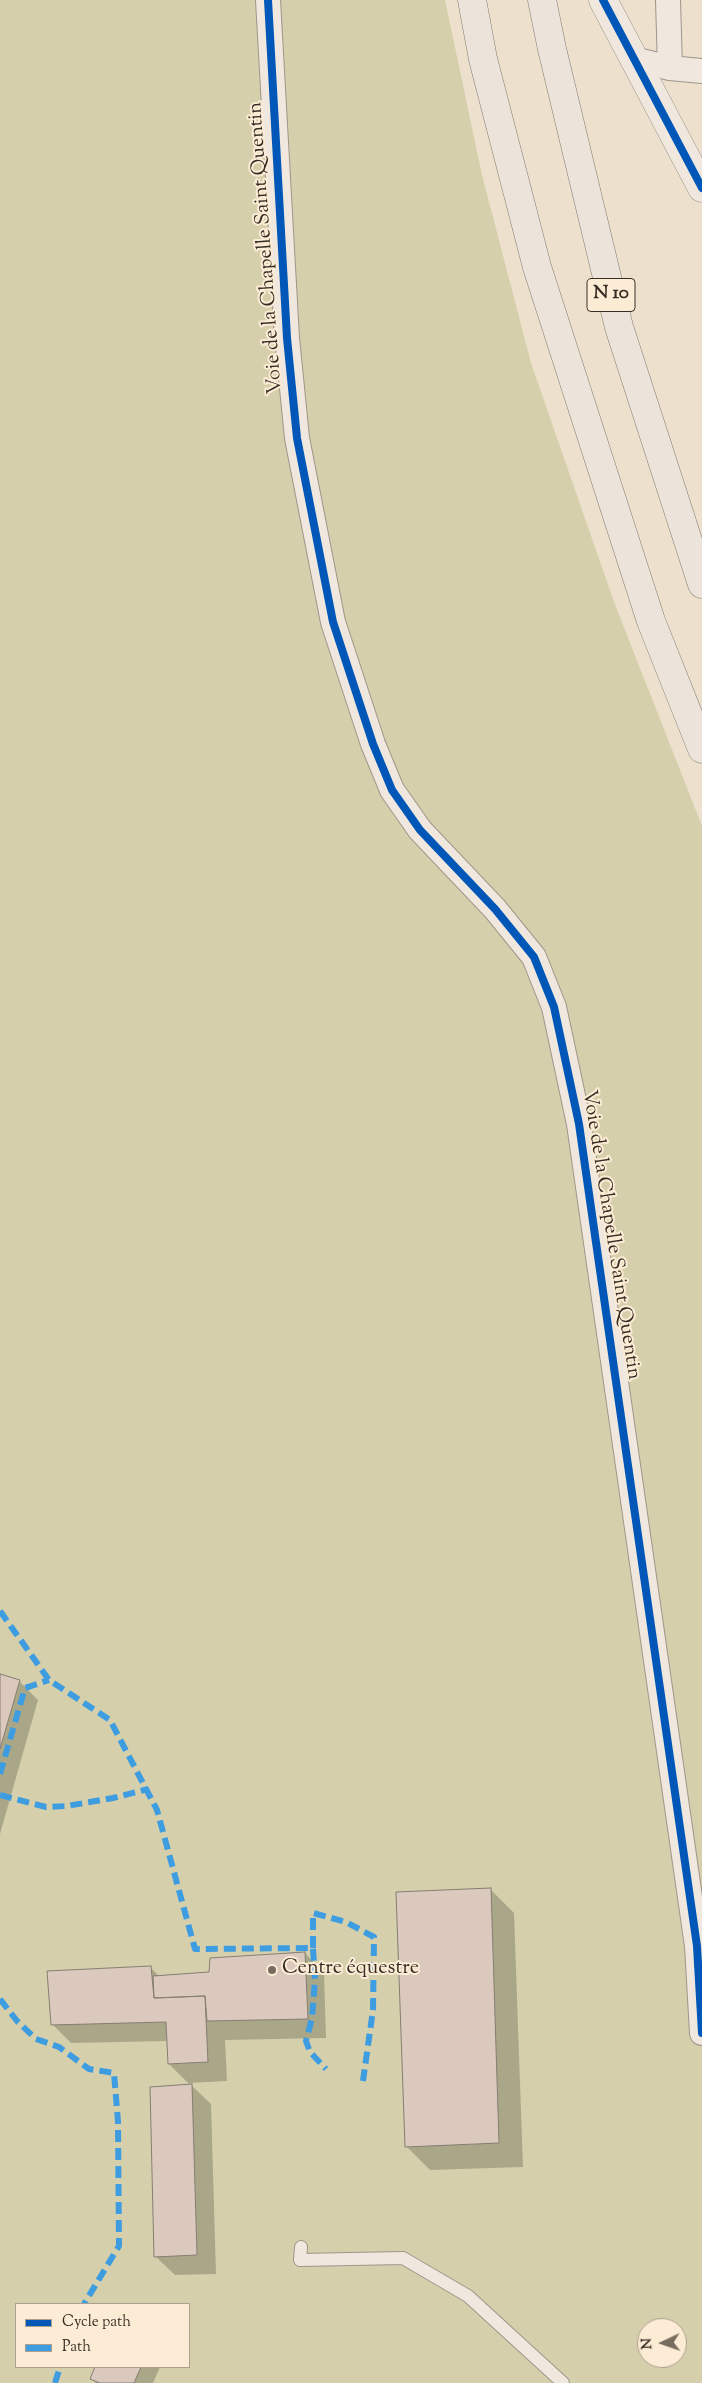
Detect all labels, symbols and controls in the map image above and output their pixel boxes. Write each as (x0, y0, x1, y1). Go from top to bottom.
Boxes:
street label: Voie de la Chapelle Saint Quentin (245, 101, 289, 395)
road number: N 10 (587, 278, 635, 312)
street label: Voie de la Chapelle Saint Quentin (575, 1088, 645, 1382)
place label: Centre équestre (282, 1958, 419, 1982)
marker: Centre équestre (266, 1964, 278, 1976)
legend (15, 2303, 190, 2368)
text: Cycle path (62, 2312, 131, 2333)
north arrow (637, 2318, 687, 2368)
text: Path (62, 2337, 91, 2358)
text: N (638, 2338, 658, 2350)

